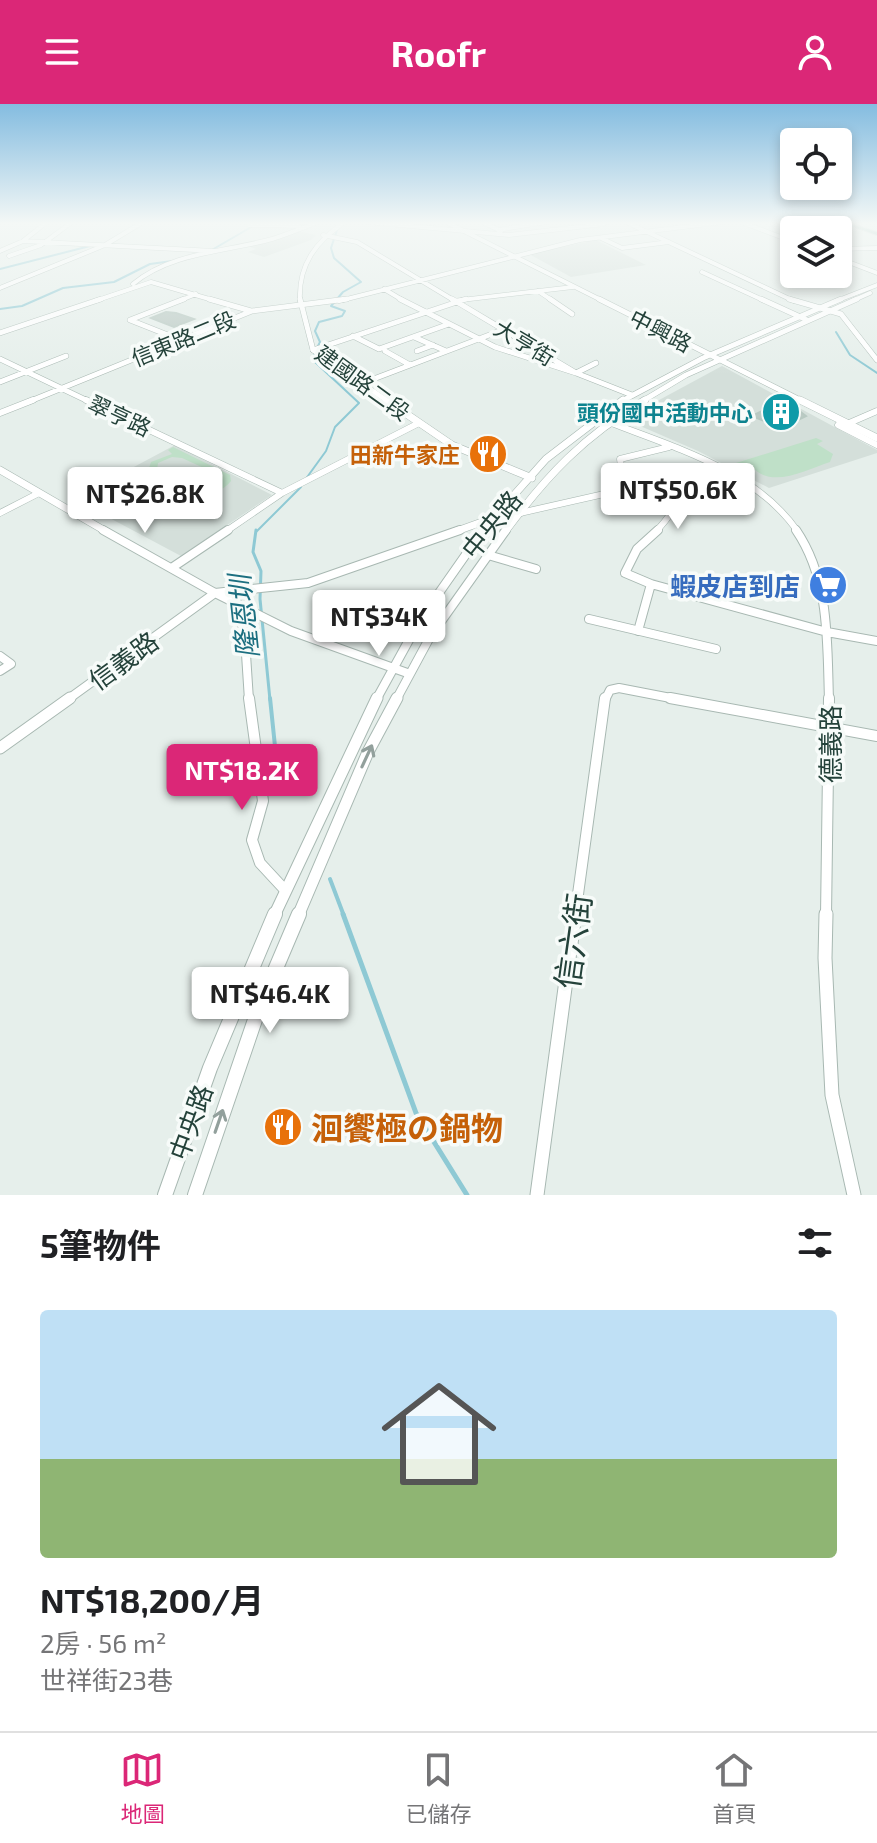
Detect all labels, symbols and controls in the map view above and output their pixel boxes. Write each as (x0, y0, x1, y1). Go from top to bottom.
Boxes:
icon: menu (40, 30, 84, 74)
icon: person (793, 30, 837, 74)
text: Roofr (391, 31, 486, 74)
map controls (780, 128, 852, 288)
button: locate (780, 128, 852, 200)
button: layers (780, 216, 852, 288)
street label: 中興路 (626, 303, 696, 357)
street label: 信東路二段 (127, 305, 239, 371)
street label: 大亨街 (490, 314, 560, 370)
street label: 建國路二段 (311, 339, 415, 425)
street label: 翠亨路 (85, 389, 155, 441)
building icon: 頭份國中活動中心 (760, 391, 802, 433)
place label: 頭份國中活動中心 (577, 399, 753, 425)
restaurant icon: 田新牛家庄 (467, 433, 509, 475)
place label: 田新牛家庄 (350, 441, 460, 467)
pin: NT$50.6K (595, 463, 761, 531)
pin: NT$26.8K (62, 467, 228, 535)
text: NT$50.6K (619, 473, 737, 504)
text: NT$26.8K (86, 477, 204, 508)
street label: 中央路 (454, 484, 528, 564)
supermarket icon: 蝦皮店到店 (807, 564, 849, 606)
water label: 隆恩圳 (221, 569, 264, 661)
place label: 蝦皮店到店 (670, 570, 800, 601)
pin: NT$34K (314, 590, 444, 658)
text: NT$34K (330, 600, 428, 631)
street label: 信義路 (82, 625, 164, 695)
street label: 德義路 (814, 705, 845, 783)
pin: NT$18.2K (159, 744, 325, 812)
one-way arrow (360, 744, 375, 768)
text: NT$18.2K (185, 754, 299, 785)
street label: 信六街 (547, 891, 597, 991)
pin: NT$46.4K (187, 967, 353, 1035)
text: NT$46.4K (210, 977, 330, 1008)
street label: 中央路 (162, 1080, 218, 1164)
restaurant icon: 洄饗極の鍋物 (262, 1106, 304, 1148)
place label: 洄饗極の鍋物 (311, 1108, 503, 1146)
one-way arrow (213, 1109, 227, 1134)
icon: filters (793, 1221, 837, 1265)
text: 5筆物件 (40, 1224, 161, 1265)
icon: home (367, 1362, 511, 1506)
text: NT$18,200/月 (40, 1579, 264, 1620)
text: 2房 · 56 m² (40, 1627, 167, 1658)
text: 世祥街23巷 (40, 1664, 173, 1695)
tab: 地圖 (120, 1748, 165, 1828)
tab: 已儲存 (405, 1748, 472, 1828)
tab: 首頁 (712, 1748, 757, 1828)

